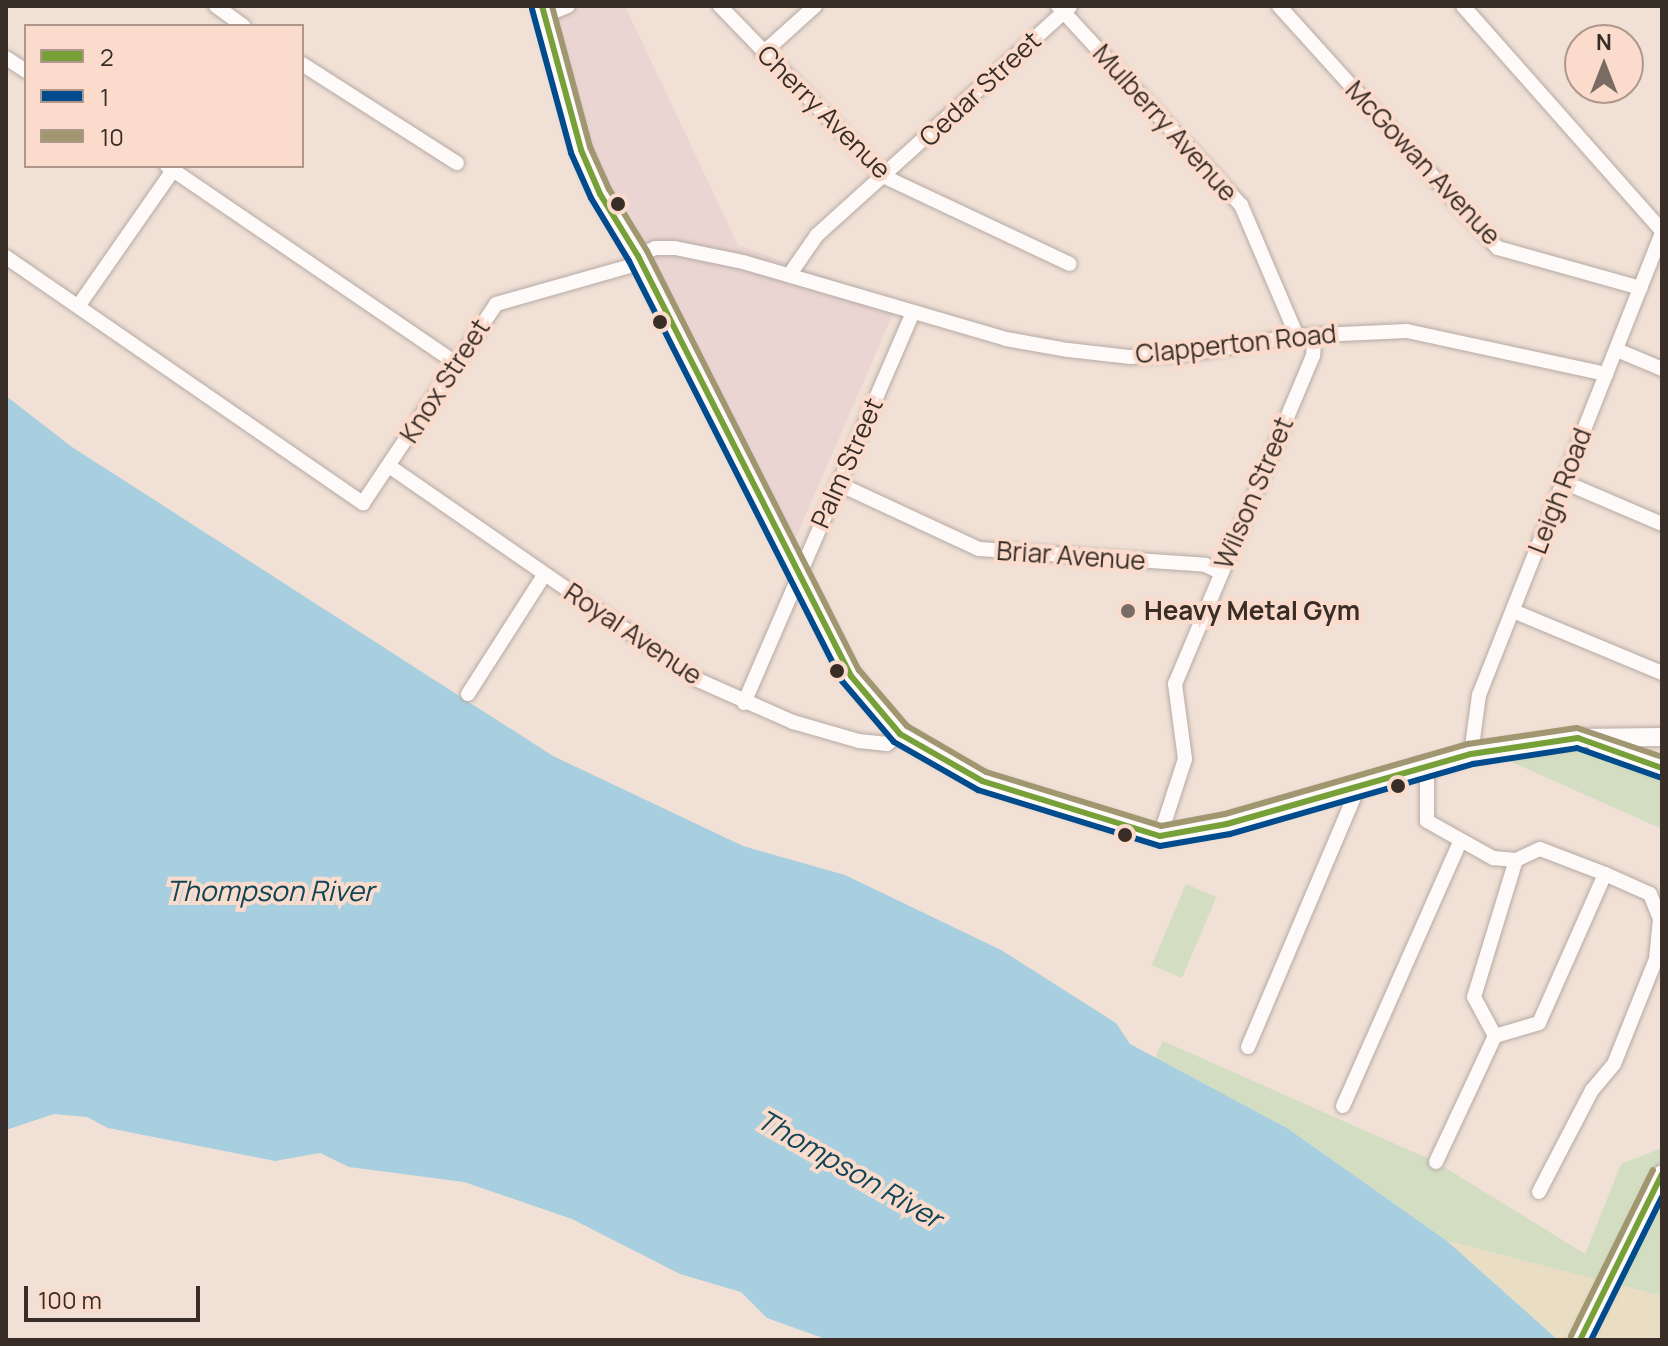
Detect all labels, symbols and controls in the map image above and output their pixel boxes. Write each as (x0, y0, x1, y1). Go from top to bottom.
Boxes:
legend (24, 24, 304, 168)
north arrow (1564, 24, 1644, 104)
street label: Cedar Street (913, 25, 1047, 153)
text: N (1596, 27, 1612, 57)
street label: Mulberry Avenue (1086, 38, 1244, 208)
street label: Cherry Avenue (751, 39, 897, 185)
text: 2 (100, 40, 114, 73)
street label: McGowan Avenue (1339, 75, 1507, 251)
text: 1 (100, 80, 109, 113)
text: 10 (100, 120, 124, 153)
unlabelled marker (610, 196, 626, 212)
street label: Knox Street (393, 313, 497, 449)
unlabelled marker (652, 314, 668, 330)
street label: Clapperton Road (1134, 318, 1338, 370)
street label: Palm Street (804, 393, 890, 533)
street label: Wilson Street (1208, 412, 1300, 574)
street label: Leigh Road (1522, 424, 1598, 558)
street label: Briar Avenue (995, 535, 1147, 577)
street label: Royal Avenue (558, 577, 708, 691)
place label: Heavy Metal Gym (1144, 595, 1360, 627)
marker: Heavy Metal Gym (1119, 602, 1137, 620)
unlabelled marker (829, 663, 845, 679)
unlabelled marker (1390, 778, 1406, 794)
unlabelled marker (1117, 827, 1133, 843)
water label: Thompson River (166, 873, 374, 907)
water label: Thompson River (752, 1101, 948, 1235)
scale bar (28, 1270, 204, 1320)
text: 100 m (38, 1283, 102, 1316)

